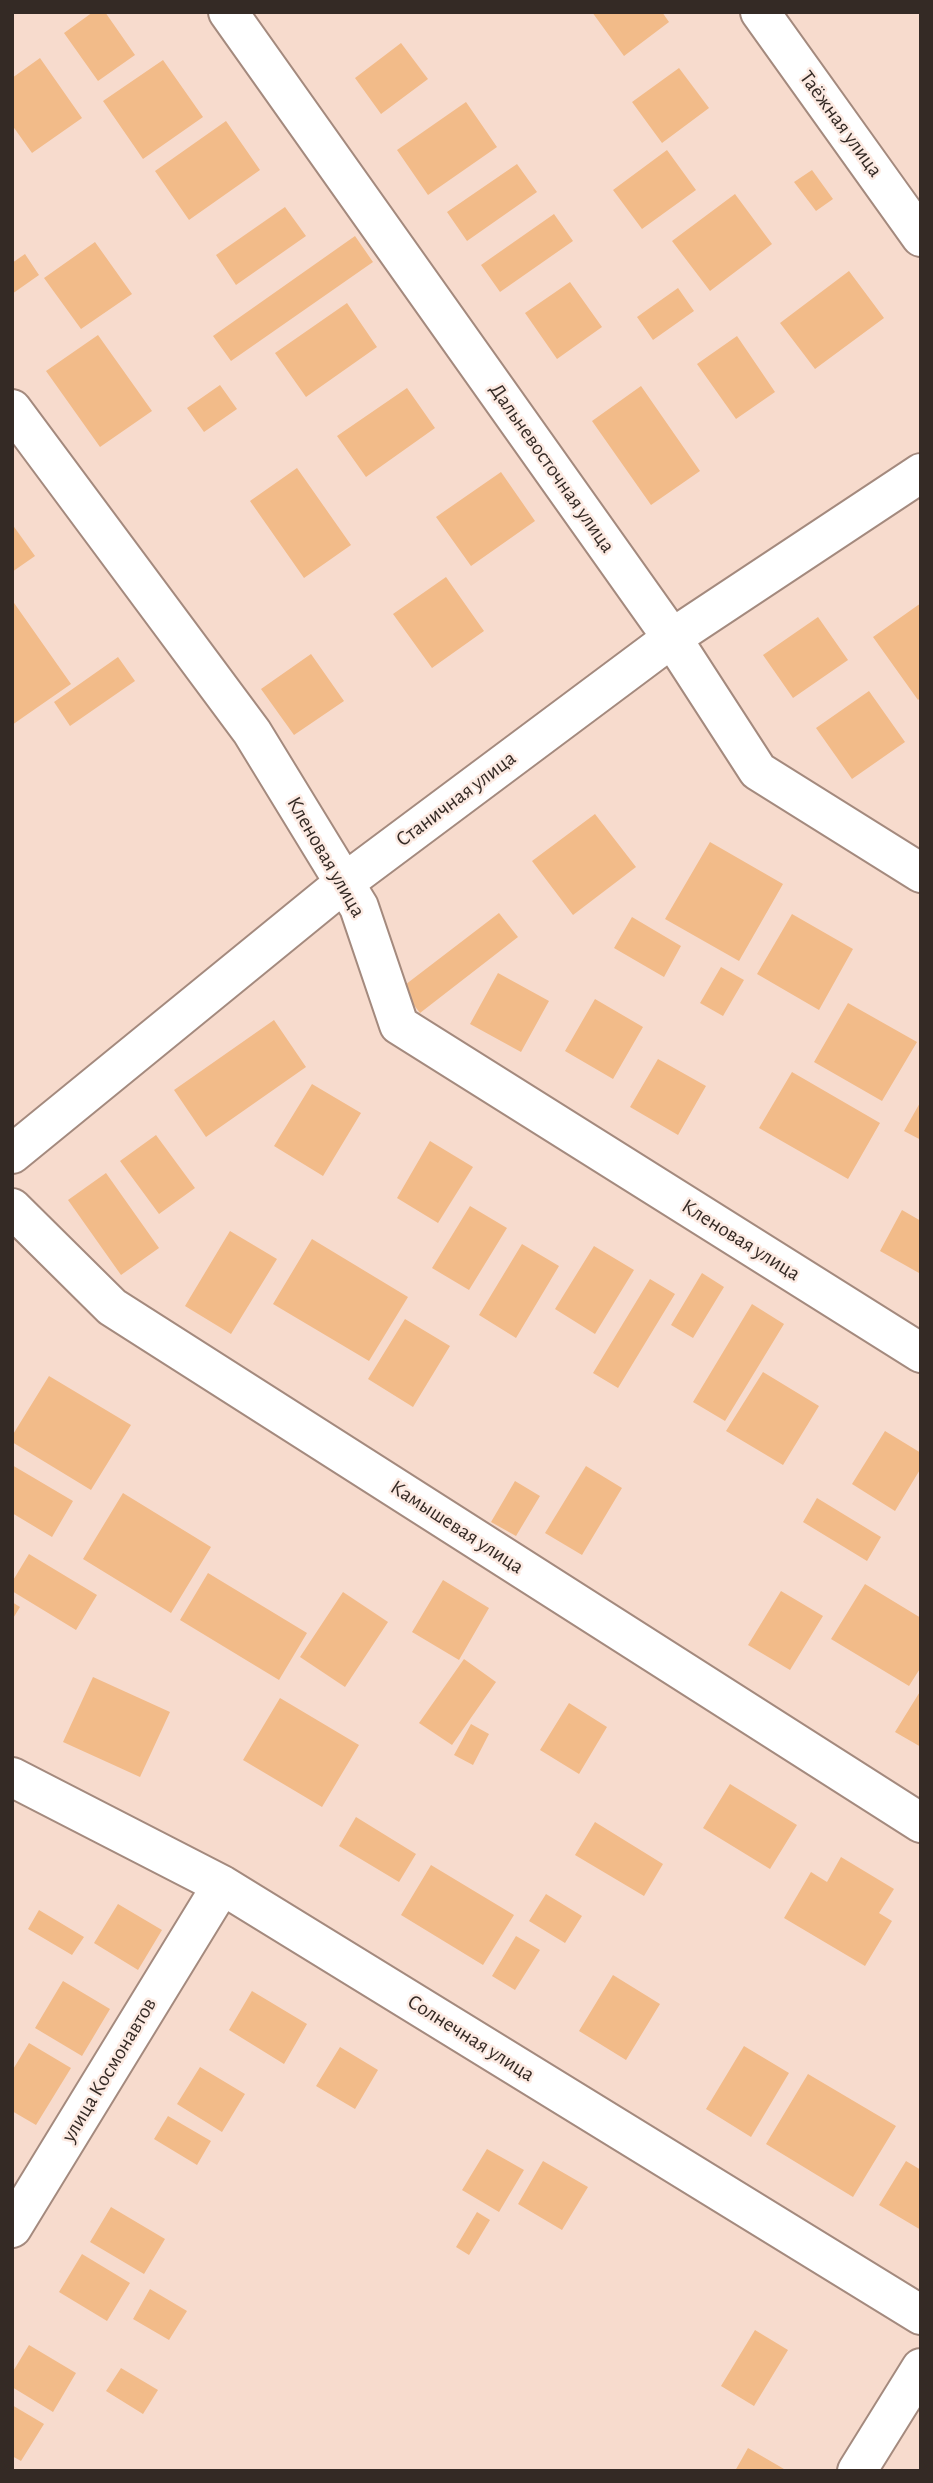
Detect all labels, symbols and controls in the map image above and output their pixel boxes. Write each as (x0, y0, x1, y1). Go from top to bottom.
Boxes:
street label: Таёжная улица (794, 66, 888, 182)
street label: Дальневосточная улица (484, 378, 620, 558)
street label: Станичная улица (391, 746, 521, 852)
street label: Кленовая улица (281, 792, 371, 922)
street label: Кленовая улица (677, 1193, 805, 1287)
street label: Камышевая улица (386, 1475, 528, 1579)
street label: Солнечная улица (403, 1989, 539, 2087)
street label: улица Космонавтов (56, 1993, 162, 2147)

